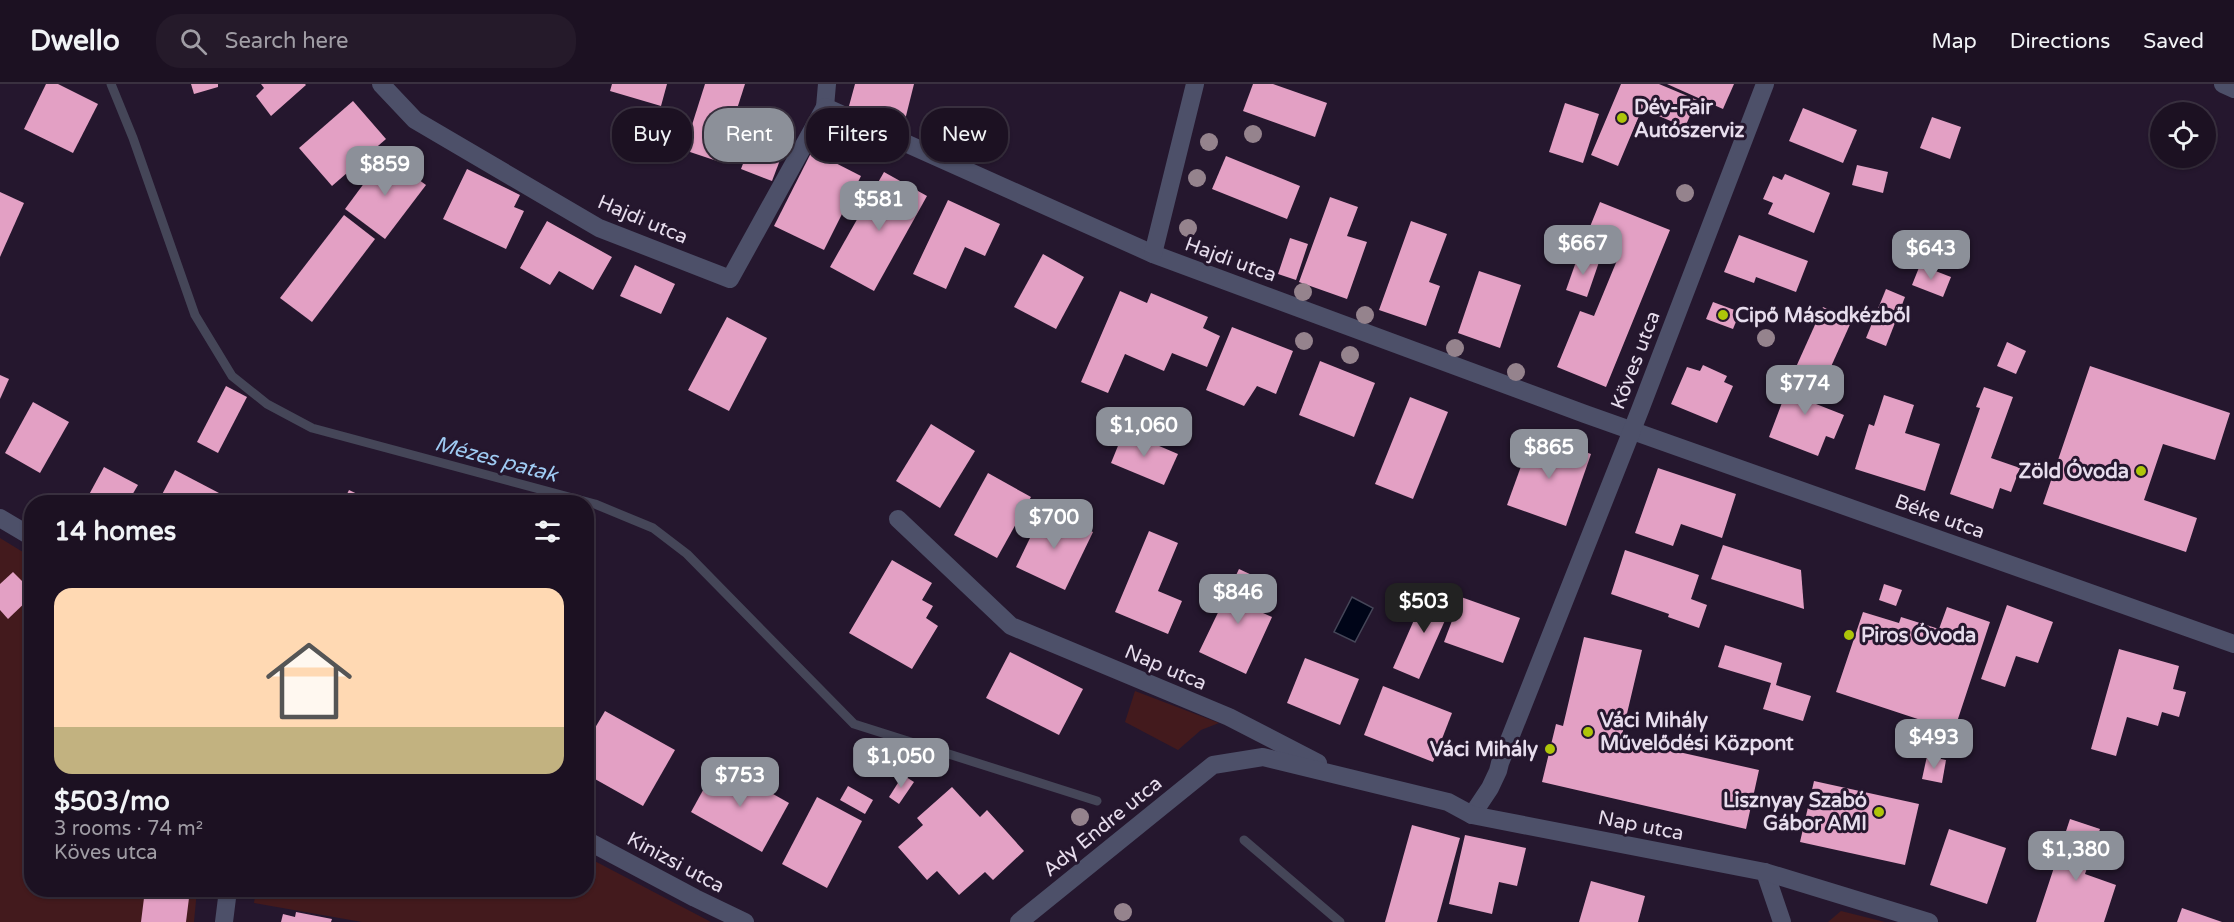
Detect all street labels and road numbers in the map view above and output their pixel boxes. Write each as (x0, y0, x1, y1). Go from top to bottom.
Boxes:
street label: Hajdi utca (594, 190, 691, 250)
street label: Hajdi utca (1182, 232, 1280, 288)
street label: Köves utca (1606, 308, 1666, 413)
street label: Béke utca (1891, 490, 1988, 544)
street label: Nap utca (1121, 640, 1210, 696)
street label: Ady Endre utca (1038, 771, 1167, 882)
street label: Nap utca (1596, 806, 1686, 846)
street label: Kinizsi utca (623, 827, 728, 899)

